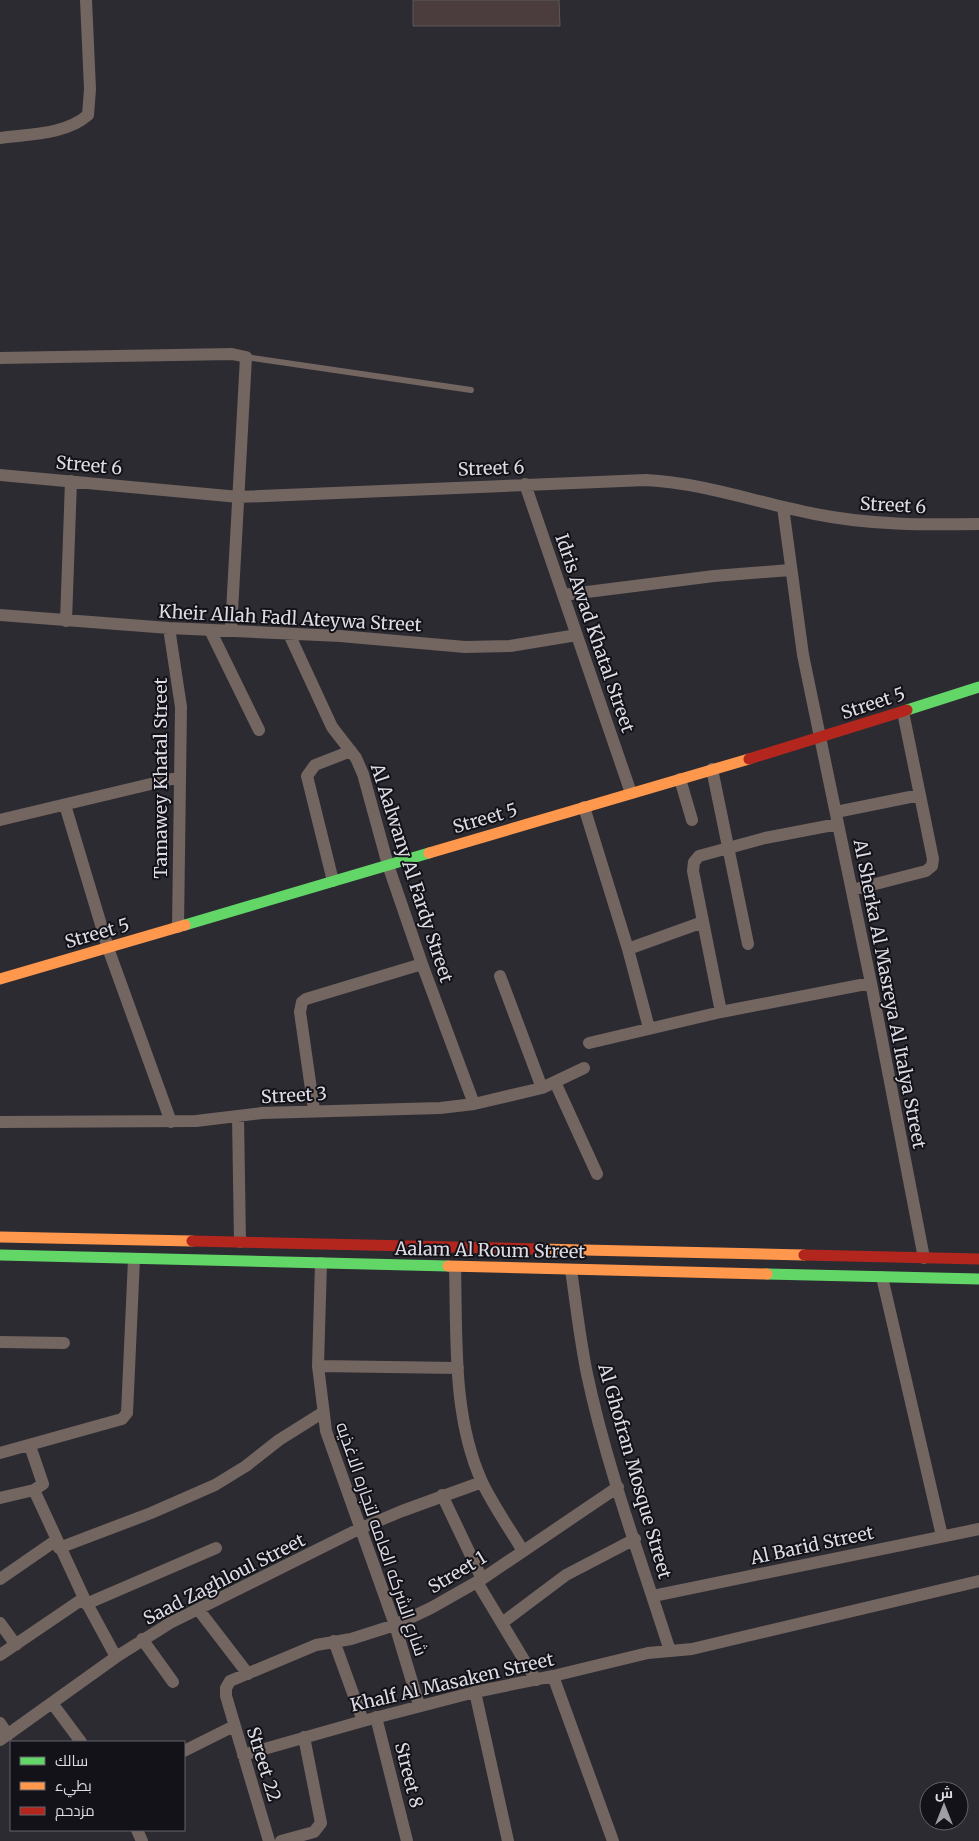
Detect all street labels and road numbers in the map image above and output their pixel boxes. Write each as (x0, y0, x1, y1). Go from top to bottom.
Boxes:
street label: Street 6 (55, 451, 123, 479)
street label: Street 6 (457, 455, 525, 481)
street label: Street 6 (859, 492, 927, 518)
street label: Idris Awad Khatal Street (550, 531, 640, 735)
street label: Kheir Allah Fadl Ateywa Street (158, 600, 422, 636)
street label: Tamawey Khatal Street (149, 677, 172, 879)
street label: Street 5 (838, 682, 908, 724)
street label: Al Aalwany Al Fardy Street (365, 760, 458, 986)
street label: Street 5 (450, 798, 520, 838)
street label: Al Sherka Al Masreya Al Italya Street (848, 836, 931, 1151)
street label: Street 5 (62, 913, 132, 953)
street label: Street 3 (260, 1082, 328, 1108)
street label: Aalam Al Roum Street (394, 1237, 585, 1263)
street label: Al Ghofran Mosque Street (593, 1360, 677, 1581)
street label: شارع الشركه العامه لتجاره الاغذيه (330, 1419, 433, 1659)
street label: Al Barid Street (747, 1521, 876, 1570)
street label: Saad Zaghloul Street (139, 1528, 309, 1630)
street label: Street 1 (424, 1546, 490, 1598)
street label: Khalf Al Masaken Street (348, 1647, 556, 1717)
street label: Street 22 (242, 1724, 286, 1804)
street label: Street 8 (390, 1740, 428, 1810)

